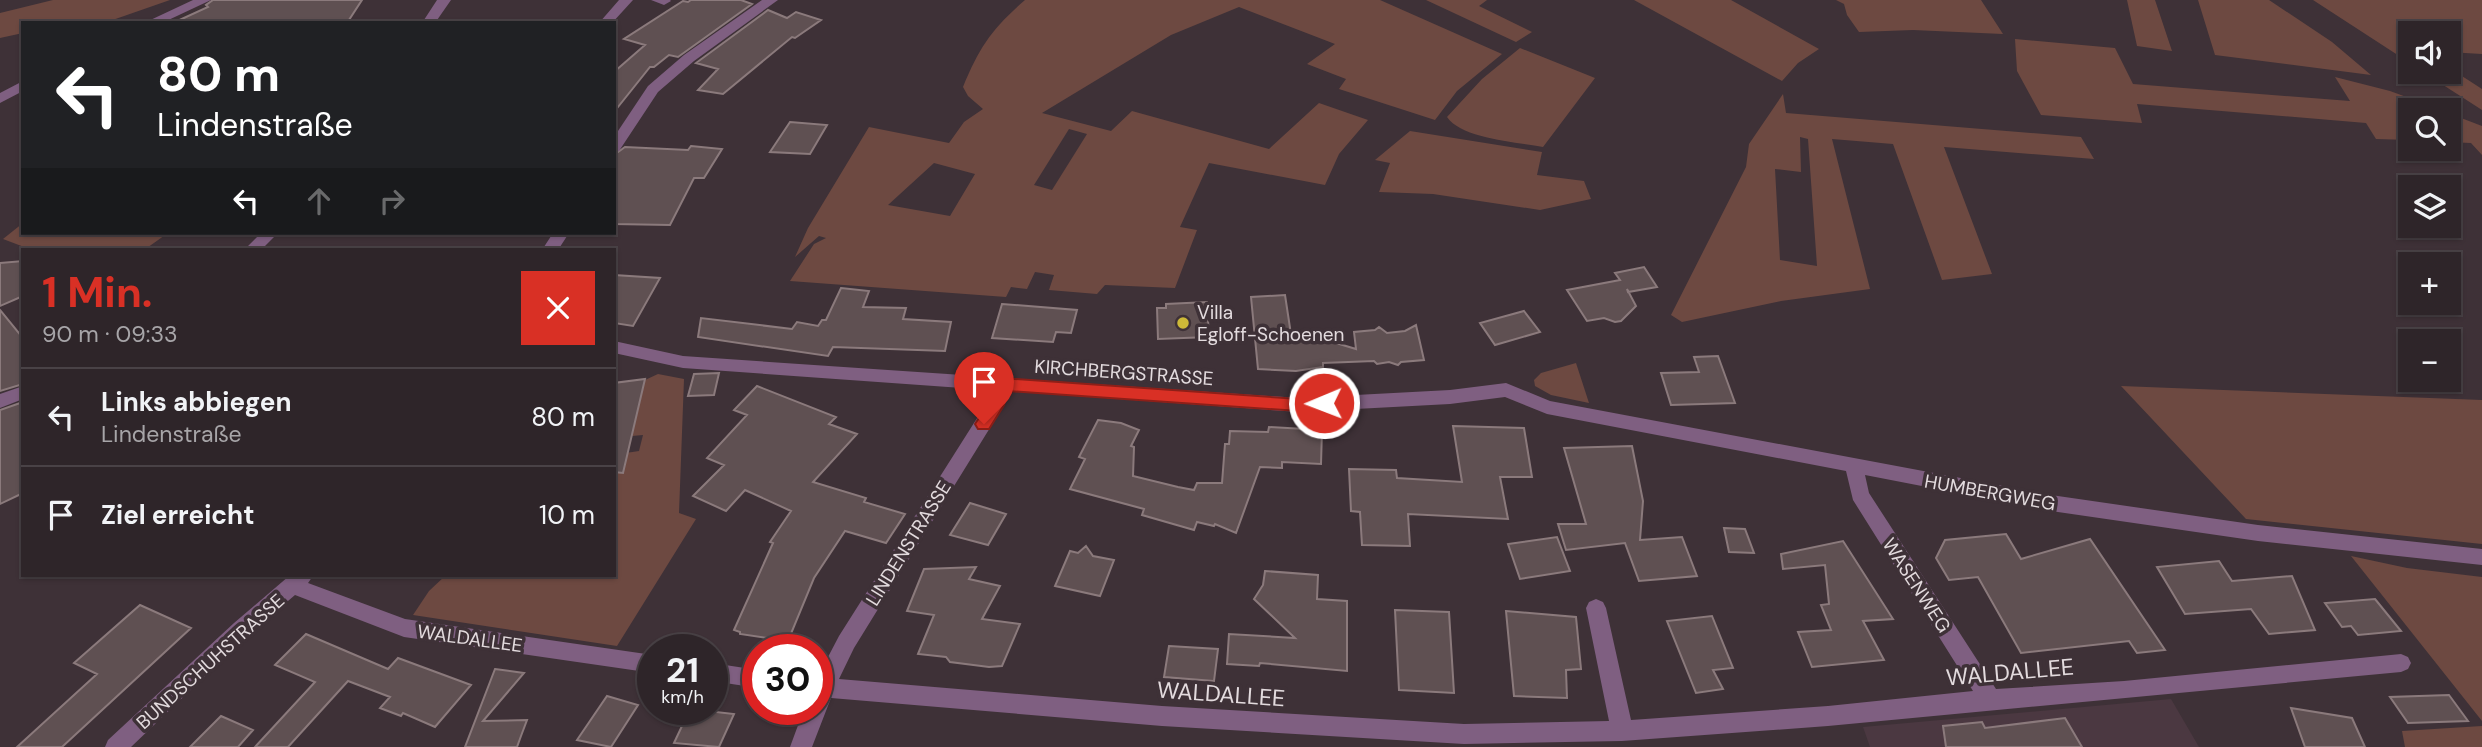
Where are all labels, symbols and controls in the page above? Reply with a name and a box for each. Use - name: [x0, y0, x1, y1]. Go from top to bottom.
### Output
- map controls: [2398, 21, 2461, 392]
- button: sound: [2398, 21, 2461, 84]
- text: 80 m: [157, 42, 280, 106]
- icon: left: [42, 49, 133, 140]
- button: search: [2398, 98, 2461, 161]
- text: Lindenstraße: [157, 104, 353, 146]
- button: layers: [2398, 175, 2461, 238]
- icon: left: [227, 182, 265, 220]
- icon: ahead: [300, 182, 338, 220]
- icon: right: [373, 182, 411, 220]
- button: +: [2398, 252, 2461, 315]
- text: 1 Min.: [42, 265, 152, 320]
- button: close: [521, 271, 595, 345]
- place label: Villa Egloff-Schoenen: [1197, 300, 1345, 347]
- marker: Villa Egloff-Schoenen: [1175, 315, 1191, 331]
- text: 90 m · 09:33: [42, 319, 178, 349]
- button: −: [2398, 329, 2461, 392]
- pin: [954, 352, 1014, 424]
- street label: KIRCHBERGSTRASSE: [1034, 354, 1214, 391]
- icon: arrive: [965, 363, 1003, 401]
- position arrow: [1287, 366, 1361, 440]
- text: Links abbiegen: [101, 385, 291, 419]
- icon: left: [42, 398, 80, 436]
- text: 80 m: [531, 400, 595, 434]
- text: Lindenstraße: [101, 419, 242, 449]
- street label: HUMBERGWEG: [1922, 469, 2057, 516]
- street label: LINDENSTRASSE: [860, 476, 957, 610]
- icon: arrive: [42, 496, 80, 534]
- text: Ziel erreicht: [101, 498, 254, 532]
- text: 10 m: [539, 498, 595, 532]
- street label: WASENWEG: [1877, 533, 1957, 637]
- street label: BUNDSCHUHSTRASSE: [131, 588, 290, 735]
- street label: WALDALLEE: [416, 619, 524, 658]
- speed limit sign: 30: [742, 634, 833, 725]
- text: 21: [666, 647, 699, 693]
- street label: WALDALLEE: [1945, 651, 2075, 693]
- street label: WALDALLEE: [1156, 675, 1286, 713]
- text: km/h: [661, 685, 704, 709]

